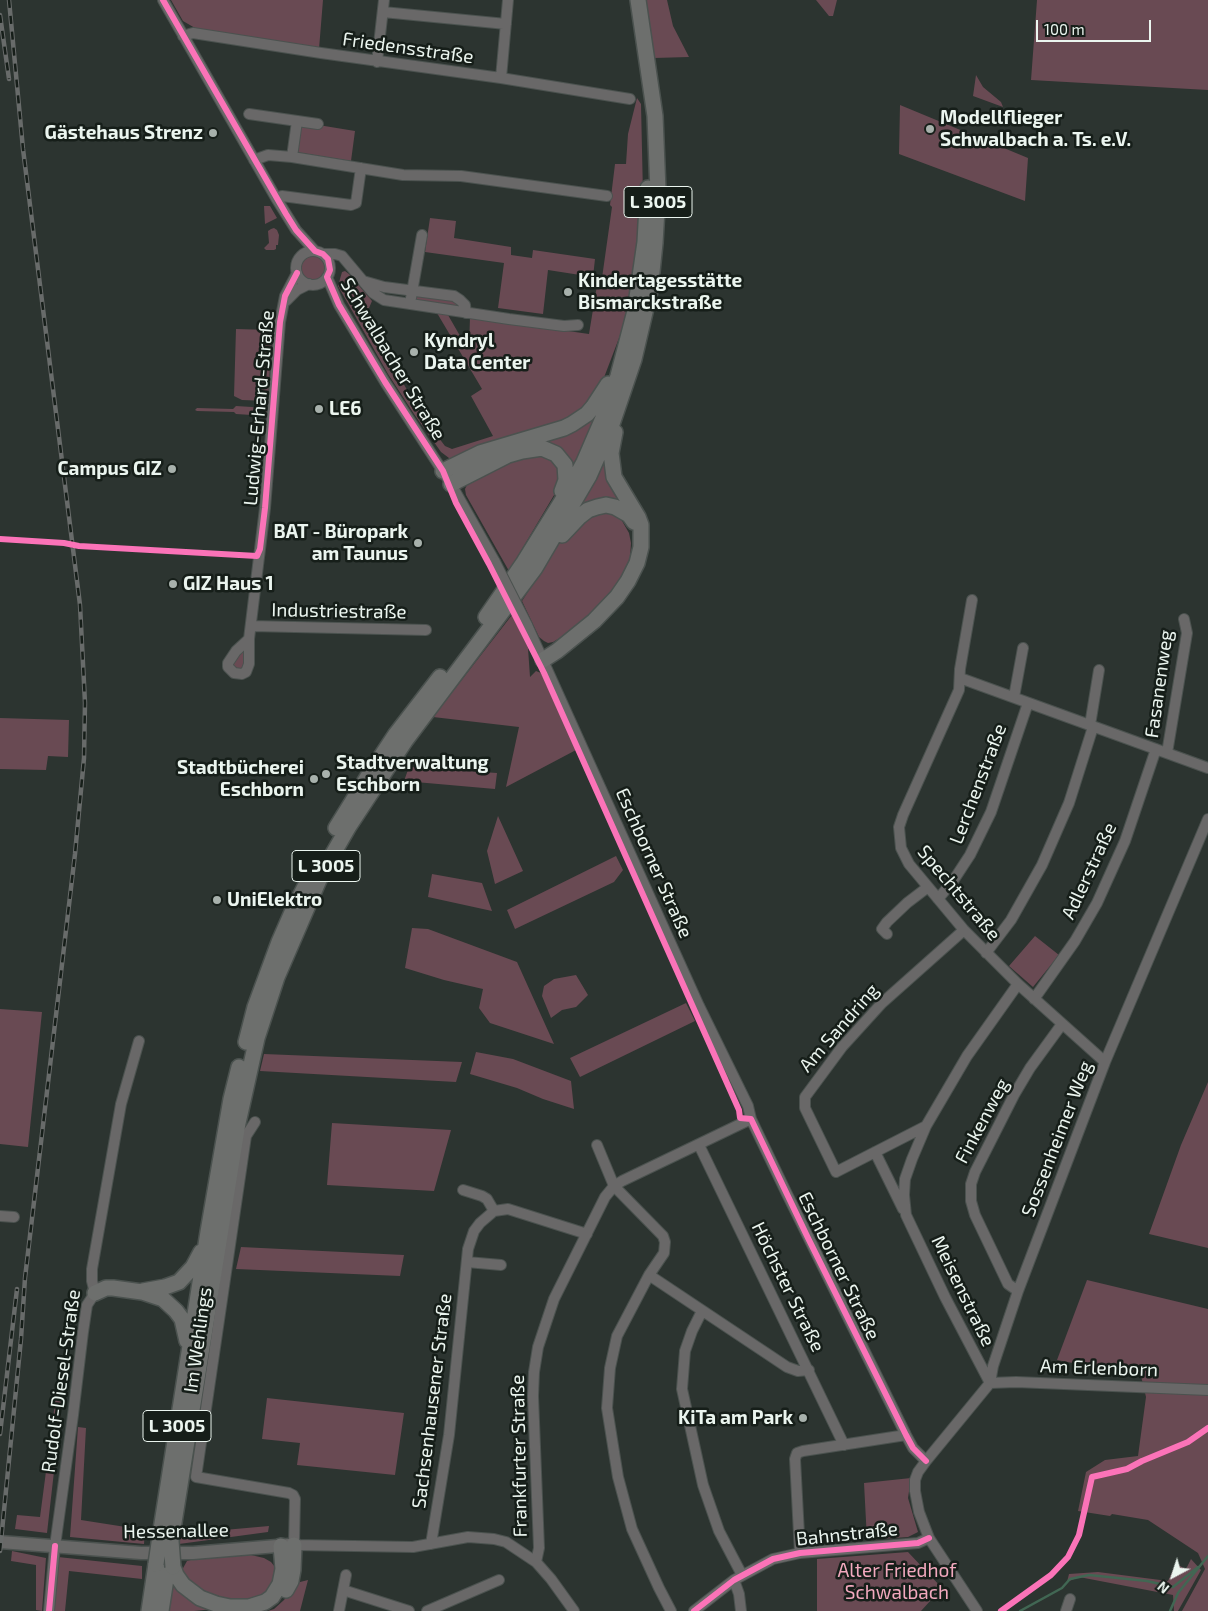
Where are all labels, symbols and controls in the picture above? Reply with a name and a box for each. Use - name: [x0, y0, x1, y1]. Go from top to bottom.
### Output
- scale bar: [1038, 10, 1153, 42]
- text: 100 m: [1044, 20, 1085, 38]
- street label: Friedensstraße: [341, 28, 475, 68]
- place label: Modellflieger Schwalbach a. Ts. e.V.: [940, 107, 1131, 151]
- place label: Gästehaus Strenz: [45, 122, 203, 144]
- marker: Modellflieger Schwalbach a. Ts. e.V.: [924, 123, 936, 135]
- marker: Gästehaus Strenz: [207, 127, 219, 139]
- road number: L 3005: [624, 186, 692, 218]
- place label: Kindertagesstätte Bismarckstraße: [578, 270, 742, 314]
- street label: Schwalbacher Straße: [336, 274, 450, 444]
- marker: Kindertagesstätte Bismarckstraße: [562, 286, 574, 298]
- street label: Ludwig-Erhard-Straße: [239, 309, 279, 507]
- place label: Kyndryl Data Center: [424, 330, 530, 374]
- marker: Kyndryl Data Center: [408, 346, 420, 358]
- place label: LE6: [329, 398, 361, 420]
- marker: LE6: [313, 403, 325, 415]
- place label: Campus GIZ: [57, 458, 162, 480]
- marker: Campus GIZ: [166, 463, 178, 475]
- place label: BAT - Büropark am Taunus: [273, 521, 408, 565]
- marker: BAT - Büropark am Taunus: [412, 537, 424, 549]
- place label: GIZ Haus 1: [183, 573, 274, 595]
- marker: GIZ Haus 1: [167, 578, 179, 590]
- street label: Industriestraße: [271, 598, 407, 624]
- street label: Fasanenweg: [1140, 628, 1178, 740]
- street label: Lerchenstraße: [945, 721, 1011, 847]
- place label: Stadtverwaltung Eschborn: [336, 752, 489, 796]
- place label: Stadtbücherei Eschborn: [177, 757, 304, 801]
- marker: Stadtverwaltung Eschborn: [320, 768, 332, 780]
- marker: Stadtbücherei Eschborn: [308, 773, 320, 785]
- street label: Eschborner Straße: [611, 784, 697, 942]
- street label: Adlerstraße: [1057, 819, 1121, 923]
- street label: Spechtstraße: [913, 841, 1005, 945]
- road number: L 3005: [292, 850, 360, 881]
- place label: UniElektro: [227, 889, 322, 911]
- marker: UniElektro: [211, 894, 223, 906]
- street label: Am Sandring: [794, 979, 884, 1077]
- street label: Sossenheimer Weg: [1017, 1058, 1097, 1220]
- street label: Finkenweg: [950, 1075, 1014, 1167]
- street label: Eschborner Straße: [793, 1188, 885, 1344]
- street label: Höchster Straße: [747, 1218, 829, 1356]
- street label: Meisenstraße: [926, 1232, 1000, 1350]
- street label: Im Wehlings: [179, 1286, 217, 1394]
- street label: Rudolf-Diesel-Straße: [37, 1288, 85, 1474]
- street label: Sachsenhausener Straße: [407, 1292, 457, 1510]
- street label: Am Erlenborn: [1040, 1355, 1158, 1381]
- street label: Frankfurter Straße: [506, 1375, 532, 1537]
- place label: KiTa am Park: [678, 1407, 793, 1429]
- road number: L 3005: [143, 1410, 211, 1442]
- marker: KiTa am Park: [797, 1412, 809, 1424]
- street label: Bahnstraße: [795, 1517, 899, 1551]
- street label: Hessenallee: [123, 1519, 229, 1543]
- north arrow: [1148, 1551, 1198, 1601]
- park label: Alter Friedhof Schwalbach: [838, 1560, 956, 1604]
- text: N: [1154, 1578, 1172, 1598]

